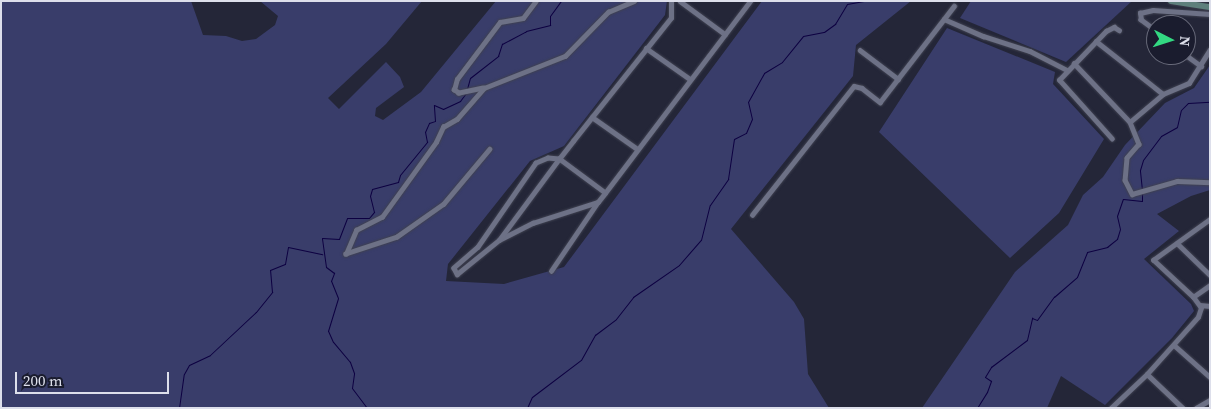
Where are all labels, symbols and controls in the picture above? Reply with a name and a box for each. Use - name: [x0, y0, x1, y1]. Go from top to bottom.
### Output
- north arrow: [1146, 15, 1196, 65]
- text: N: [1175, 35, 1195, 47]
- scale bar: [18, 362, 171, 394]
- text: 200 m: [23, 370, 63, 391]

